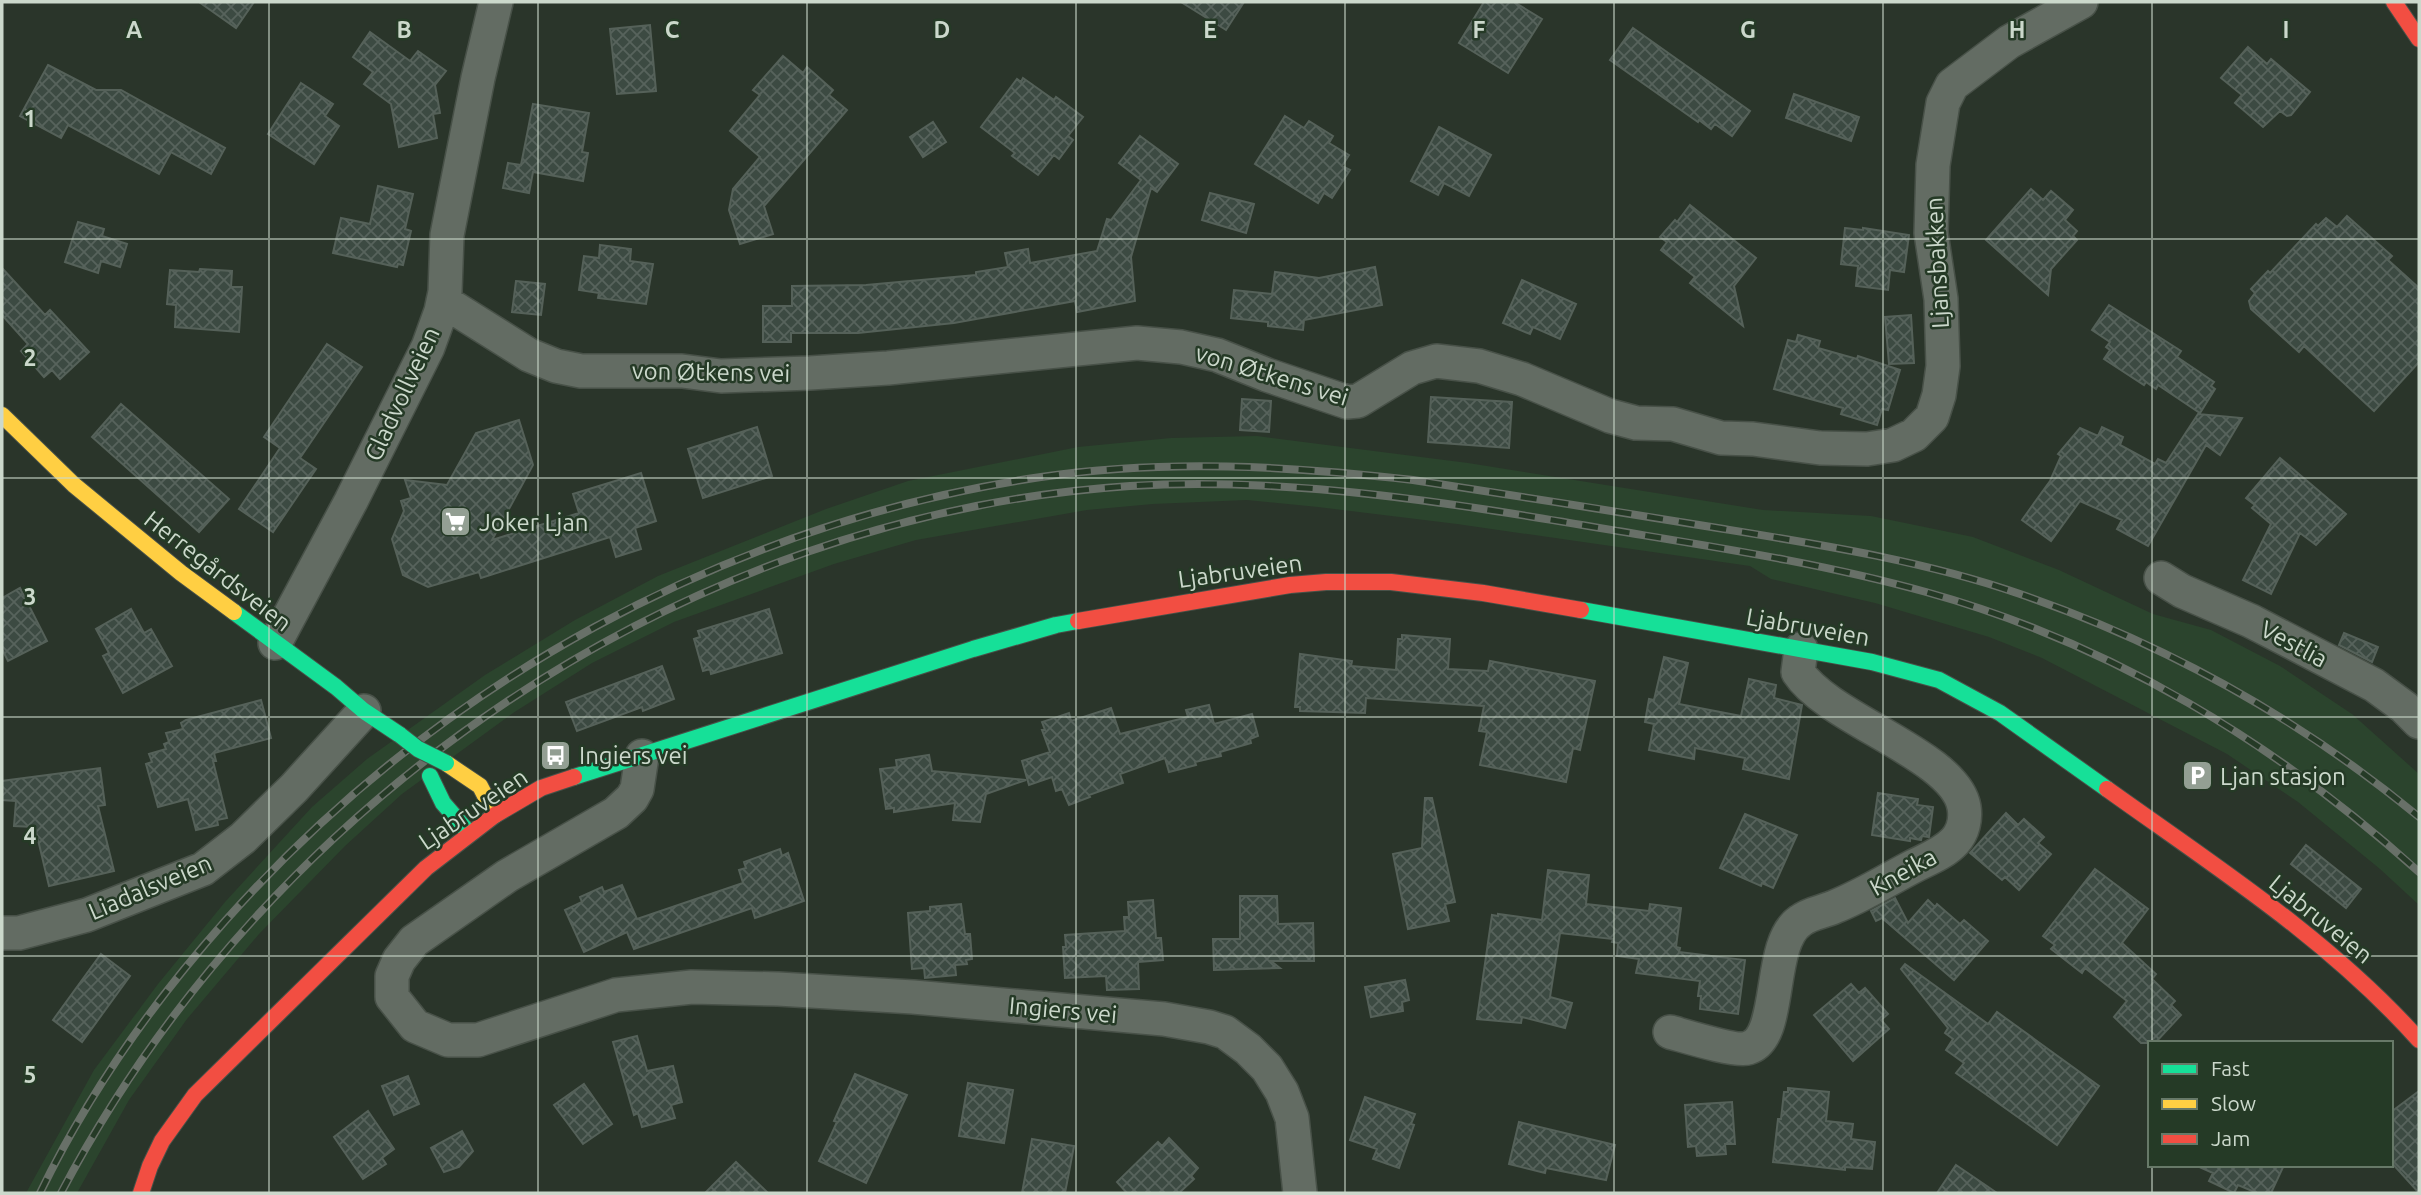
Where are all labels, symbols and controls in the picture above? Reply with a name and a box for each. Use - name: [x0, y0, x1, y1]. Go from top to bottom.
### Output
- text: A: [126, 17, 142, 42]
- text: B: [396, 17, 412, 42]
- text: C: [665, 17, 680, 42]
- text: D: [934, 17, 950, 42]
- text: E: [1203, 17, 1217, 42]
- text: F: [1473, 17, 1486, 42]
- text: G: [1740, 17, 1756, 42]
- text: H: [2009, 17, 2025, 42]
- text: I: [2283, 17, 2289, 42]
- text: 1: [24, 106, 36, 131]
- street label: Ljansbakken: [1920, 197, 1954, 329]
- street label: Gladvollveien: [359, 323, 445, 465]
- street label: von Øtkens vei: [1192, 339, 1352, 411]
- text: 2: [24, 345, 36, 370]
- street label: von Øtkens vei: [632, 357, 790, 387]
- street label: Herregårdsveien: [139, 505, 297, 637]
- supermarket icon: Joker Ljan: [439, 505, 473, 539]
- place label: Joker Ljan: [479, 509, 589, 536]
- street label: Ljabruveien: [1176, 549, 1304, 593]
- text: 3: [24, 584, 36, 609]
- street label: Ljabruveien: [1744, 603, 1872, 651]
- street label: Vestlia: [2256, 615, 2332, 673]
- bus stop icon: Ingiers vei: [539, 738, 573, 772]
- place label: Ingiers vei: [579, 742, 687, 769]
- parking icon: Ljan stasjon: [2180, 759, 2214, 793]
- street label: Ljabruveien: [414, 763, 532, 855]
- place label: Ljan stasjon: [2220, 763, 2346, 790]
- text: 4: [24, 823, 37, 848]
- street label: Kneika: [1865, 843, 1941, 901]
- street label: Liadalsveien: [84, 849, 216, 925]
- street label: Ljabruveien: [2264, 869, 2378, 969]
- street label: Ingiers vei: [1008, 992, 1118, 1028]
- legend: [2148, 1041, 2393, 1167]
- text: Fast: [2211, 1056, 2249, 1080]
- text: 5: [24, 1062, 36, 1087]
- text: Slow: [2211, 1091, 2256, 1115]
- text: Jam: [2211, 1126, 2250, 1150]

